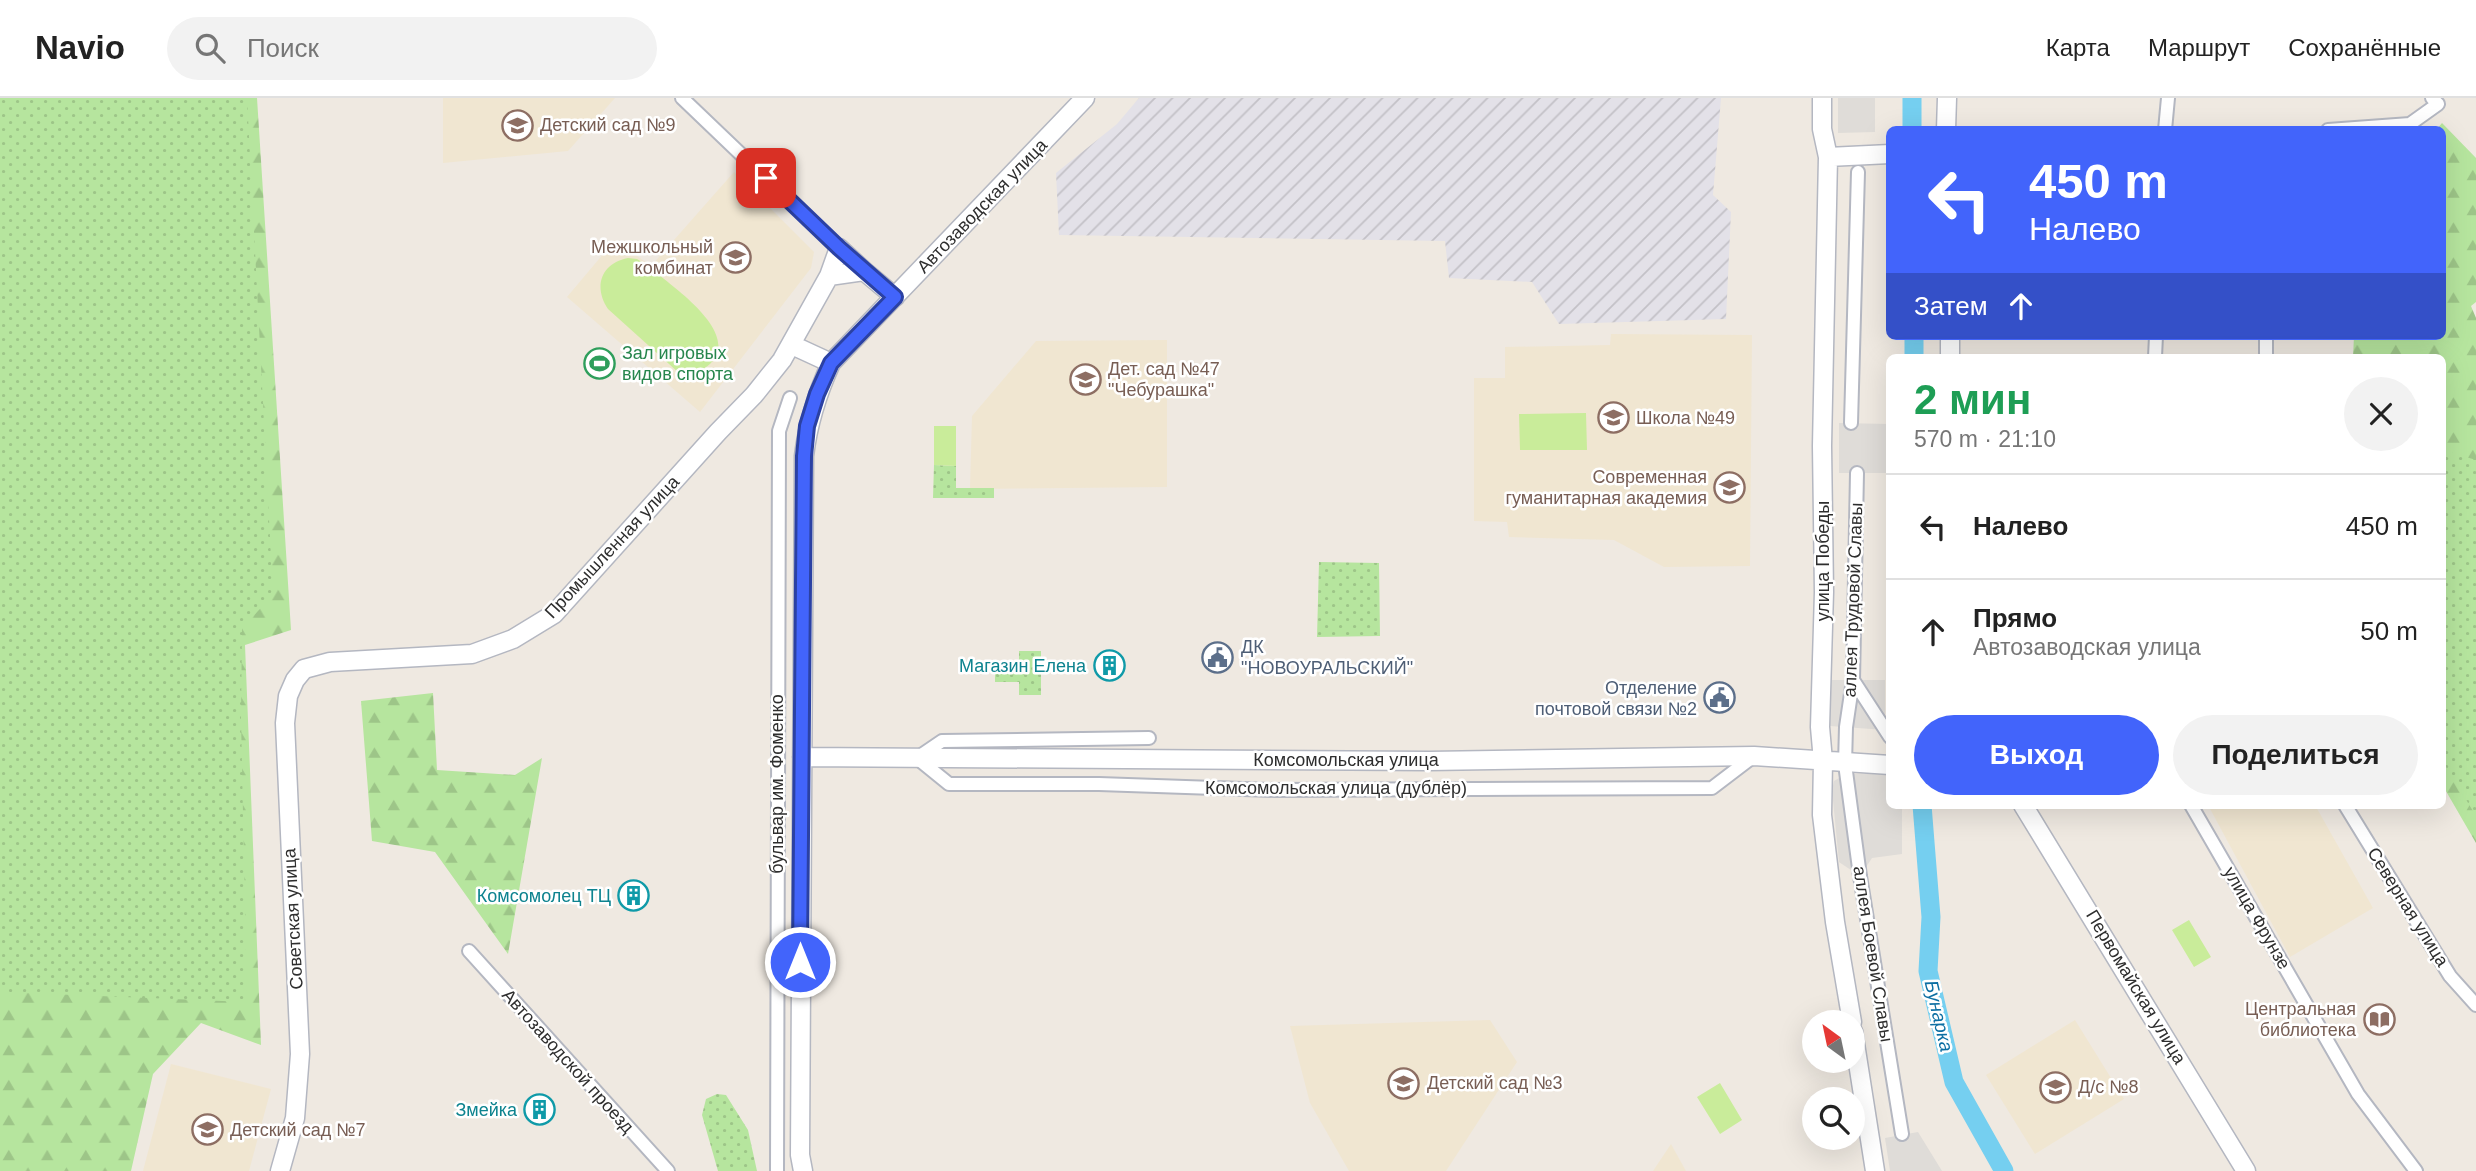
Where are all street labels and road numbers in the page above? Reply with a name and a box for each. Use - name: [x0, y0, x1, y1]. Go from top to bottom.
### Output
- street label: Автозаводская улица: [913, 134, 1052, 277]
- street label: Промышленная улица: [541, 471, 684, 622]
- street label: улица Победы: [1813, 501, 1833, 621]
- street label: аллея Трудовой Славы: [1840, 502, 1866, 698]
- street label: бульвар им. Фоменко: [767, 694, 787, 874]
- street label: Комсомольская улица: [1253, 750, 1440, 770]
- street label: Комсомольская улица (дублёр): [1205, 778, 1467, 798]
- street label: Северная улица: [2363, 844, 2453, 971]
- street label: Советская улица: [279, 847, 307, 990]
- street label: улица Фрунзе: [2220, 863, 2294, 973]
- street label: аллея Боевой Славы: [1849, 865, 1897, 1043]
- street label: Первомайская улица: [2082, 906, 2190, 1069]
- street label: Автозаводской проезд: [498, 985, 638, 1137]

